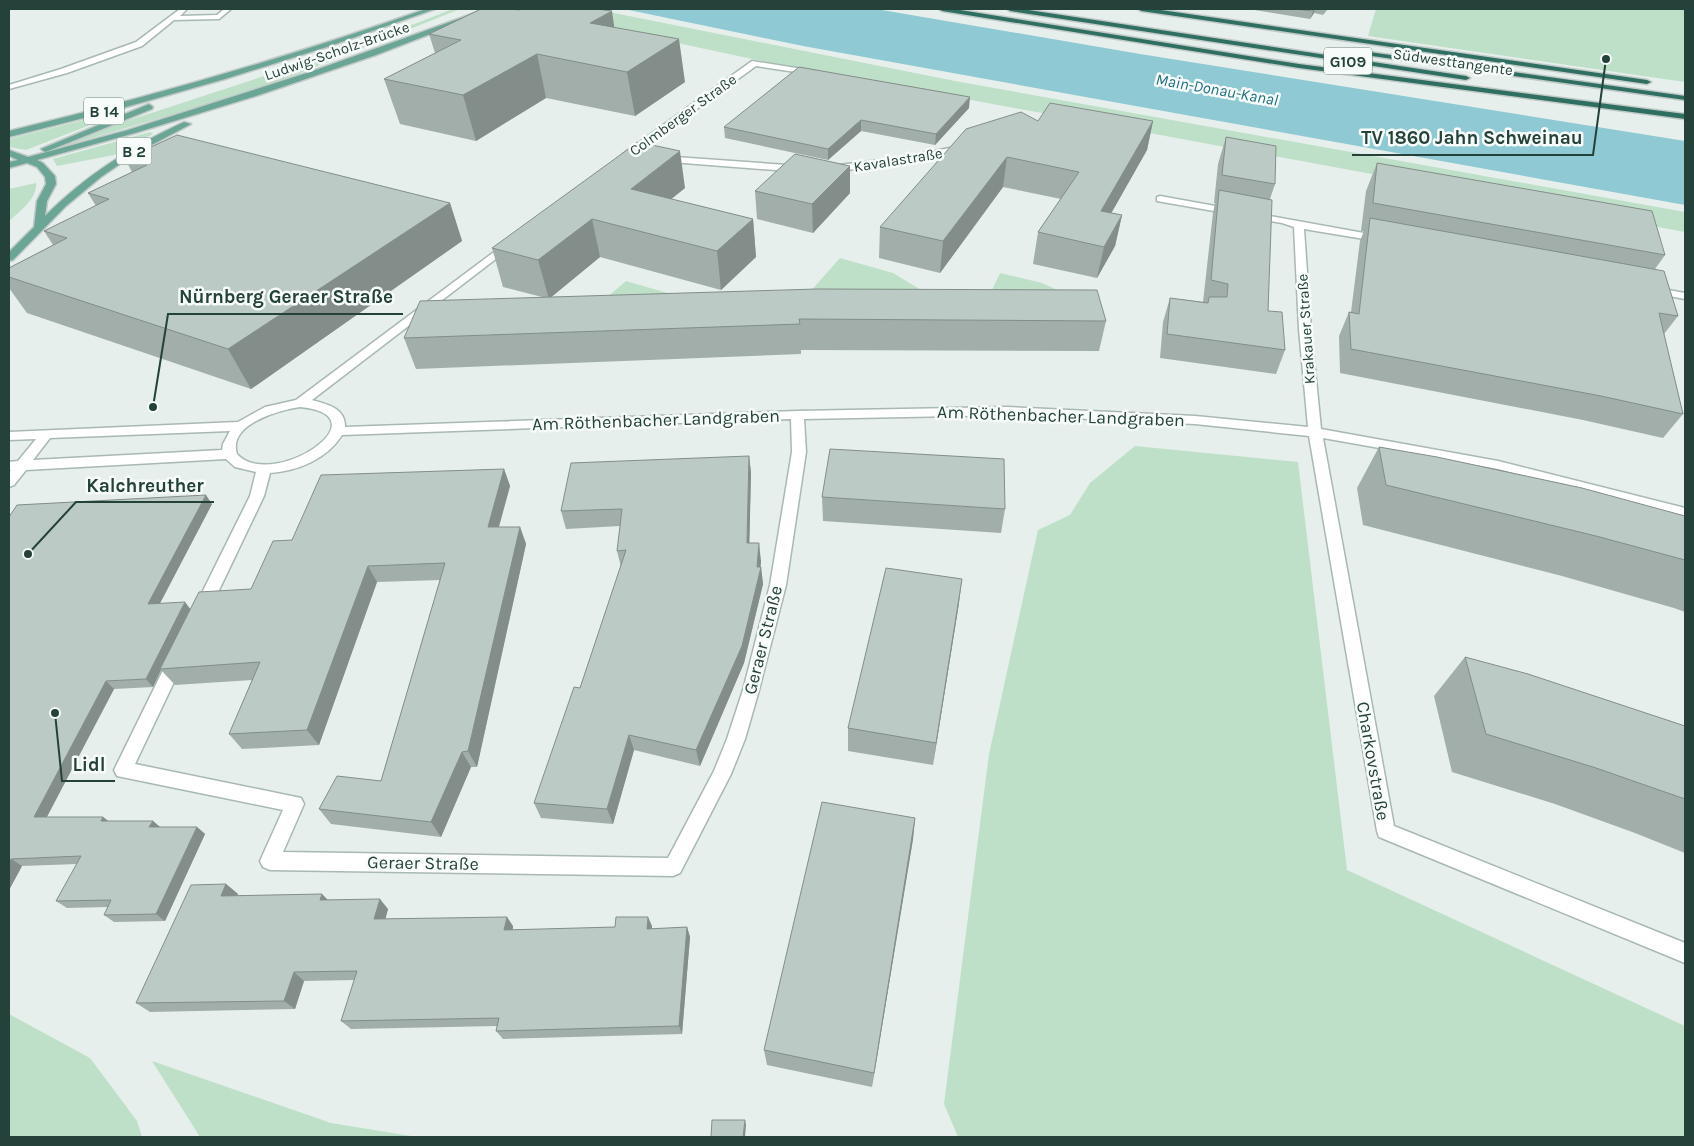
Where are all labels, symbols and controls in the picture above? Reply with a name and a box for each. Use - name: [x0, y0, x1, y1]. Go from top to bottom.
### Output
- street label: Ludwig-Scholz-Brücke: [262, 18, 412, 84]
- street label: Südwesttangente: [1392, 45, 1514, 79]
- road number: G109: [1324, 48, 1372, 74]
- water label: Main-Donau-Kanal: [1154, 69, 1280, 110]
- street label: Colmberger Straße: [626, 70, 740, 160]
- road number: B 14: [84, 98, 124, 124]
- callout: TV 1860 Jahn Schweinau: [1352, 121, 1593, 155]
- text: TV 1860 Jahn Schweinau: [1361, 127, 1583, 149]
- road number: B 2: [116, 138, 152, 164]
- street label: Kavalastraße: [852, 144, 944, 176]
- street label: Krakauer Straße: [1293, 273, 1319, 385]
- callout: Nürnberg Geraer Straße: [168, 280, 403, 314]
- text: Nürnberg Geraer Straße: [179, 286, 393, 308]
- street label: Am Röthenbacher Landgraben: [937, 401, 1185, 431]
- street label: Am Röthenbacher Landgraben: [532, 405, 780, 435]
- callout: Kalchreuther: [76, 468, 214, 502]
- text: Kalchreuther: [86, 475, 204, 497]
- street label: Geraer Straße: [739, 583, 787, 697]
- street label: Charkovstraße: [1352, 700, 1394, 822]
- callout: Lidl: [62, 747, 115, 781]
- text: Lidl: [72, 754, 106, 776]
- street label: Geraer Straße: [367, 851, 479, 875]

